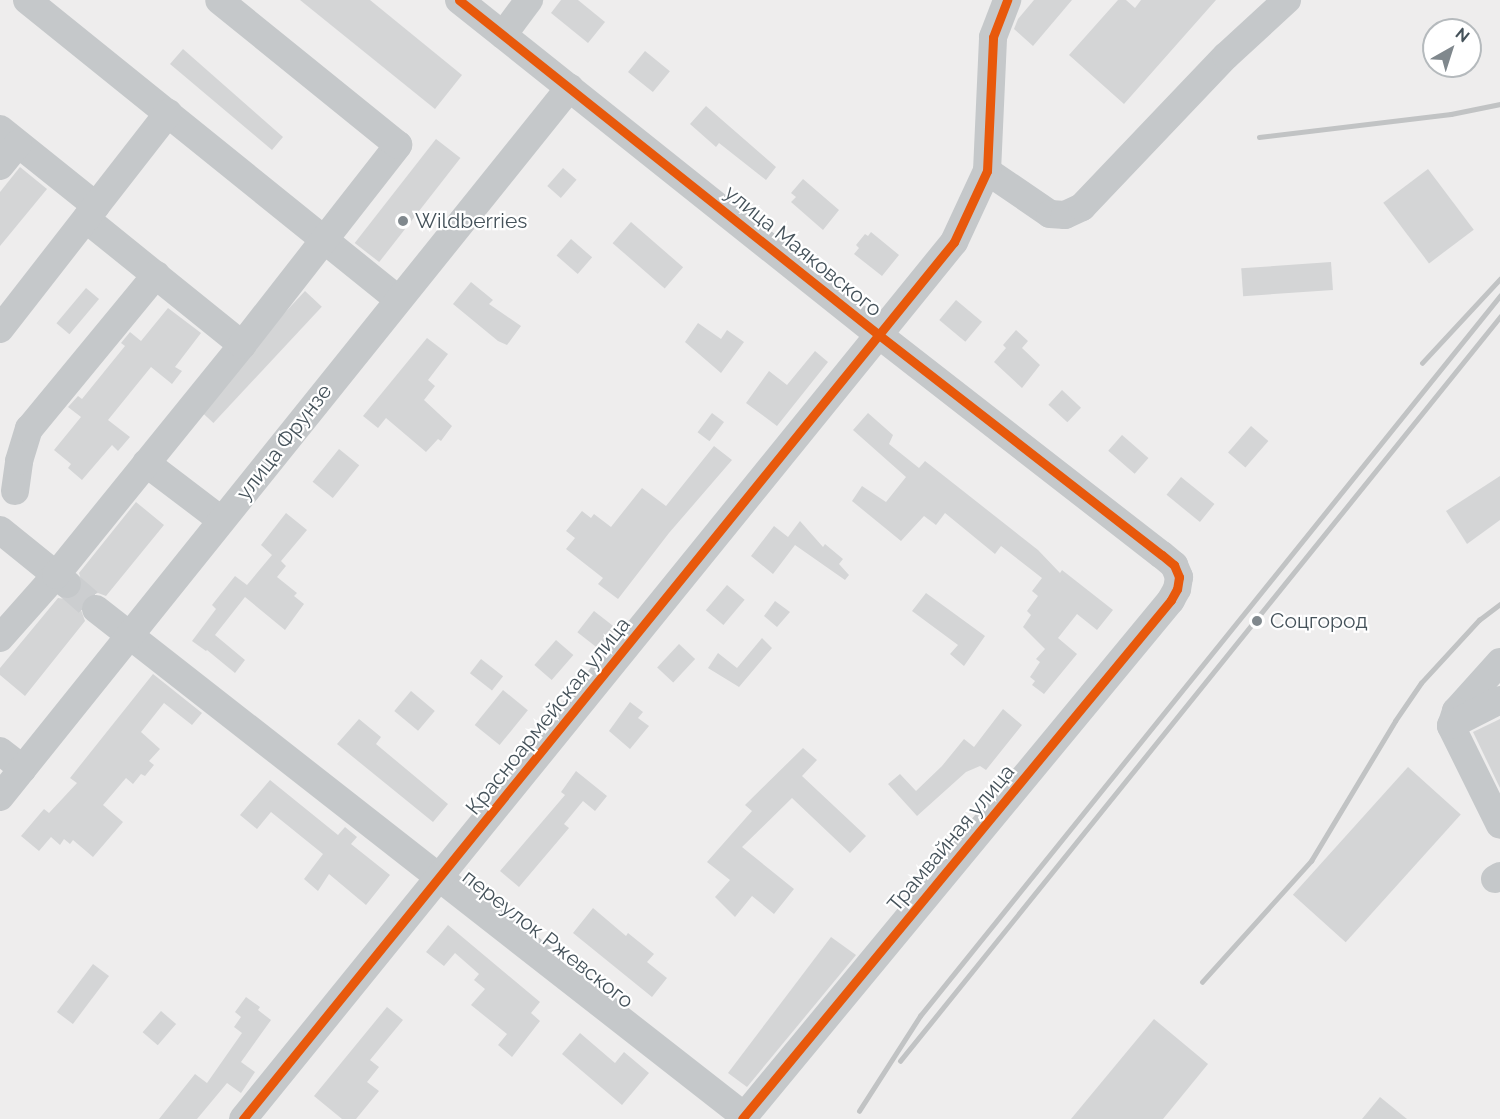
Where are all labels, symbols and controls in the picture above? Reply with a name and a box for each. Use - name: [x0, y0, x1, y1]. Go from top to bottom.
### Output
- north arrow: [1422, 18, 1482, 78]
- text: N: [1452, 24, 1473, 46]
- street label: улица Маяковского: [719, 180, 887, 322]
- place label: Wildberries: [415, 208, 527, 234]
- marker: Wildberries: [396, 214, 410, 228]
- street label: улица Фрунзе: [231, 379, 337, 505]
- place label: Соцгород: [1270, 608, 1368, 634]
- street label: Красноармейская улица: [460, 612, 636, 820]
- marker: Соцгород: [1248, 612, 1266, 630]
- street label: Трамвайная улица: [882, 759, 1020, 917]
- street label: переулок Ржевского: [458, 864, 638, 1014]

